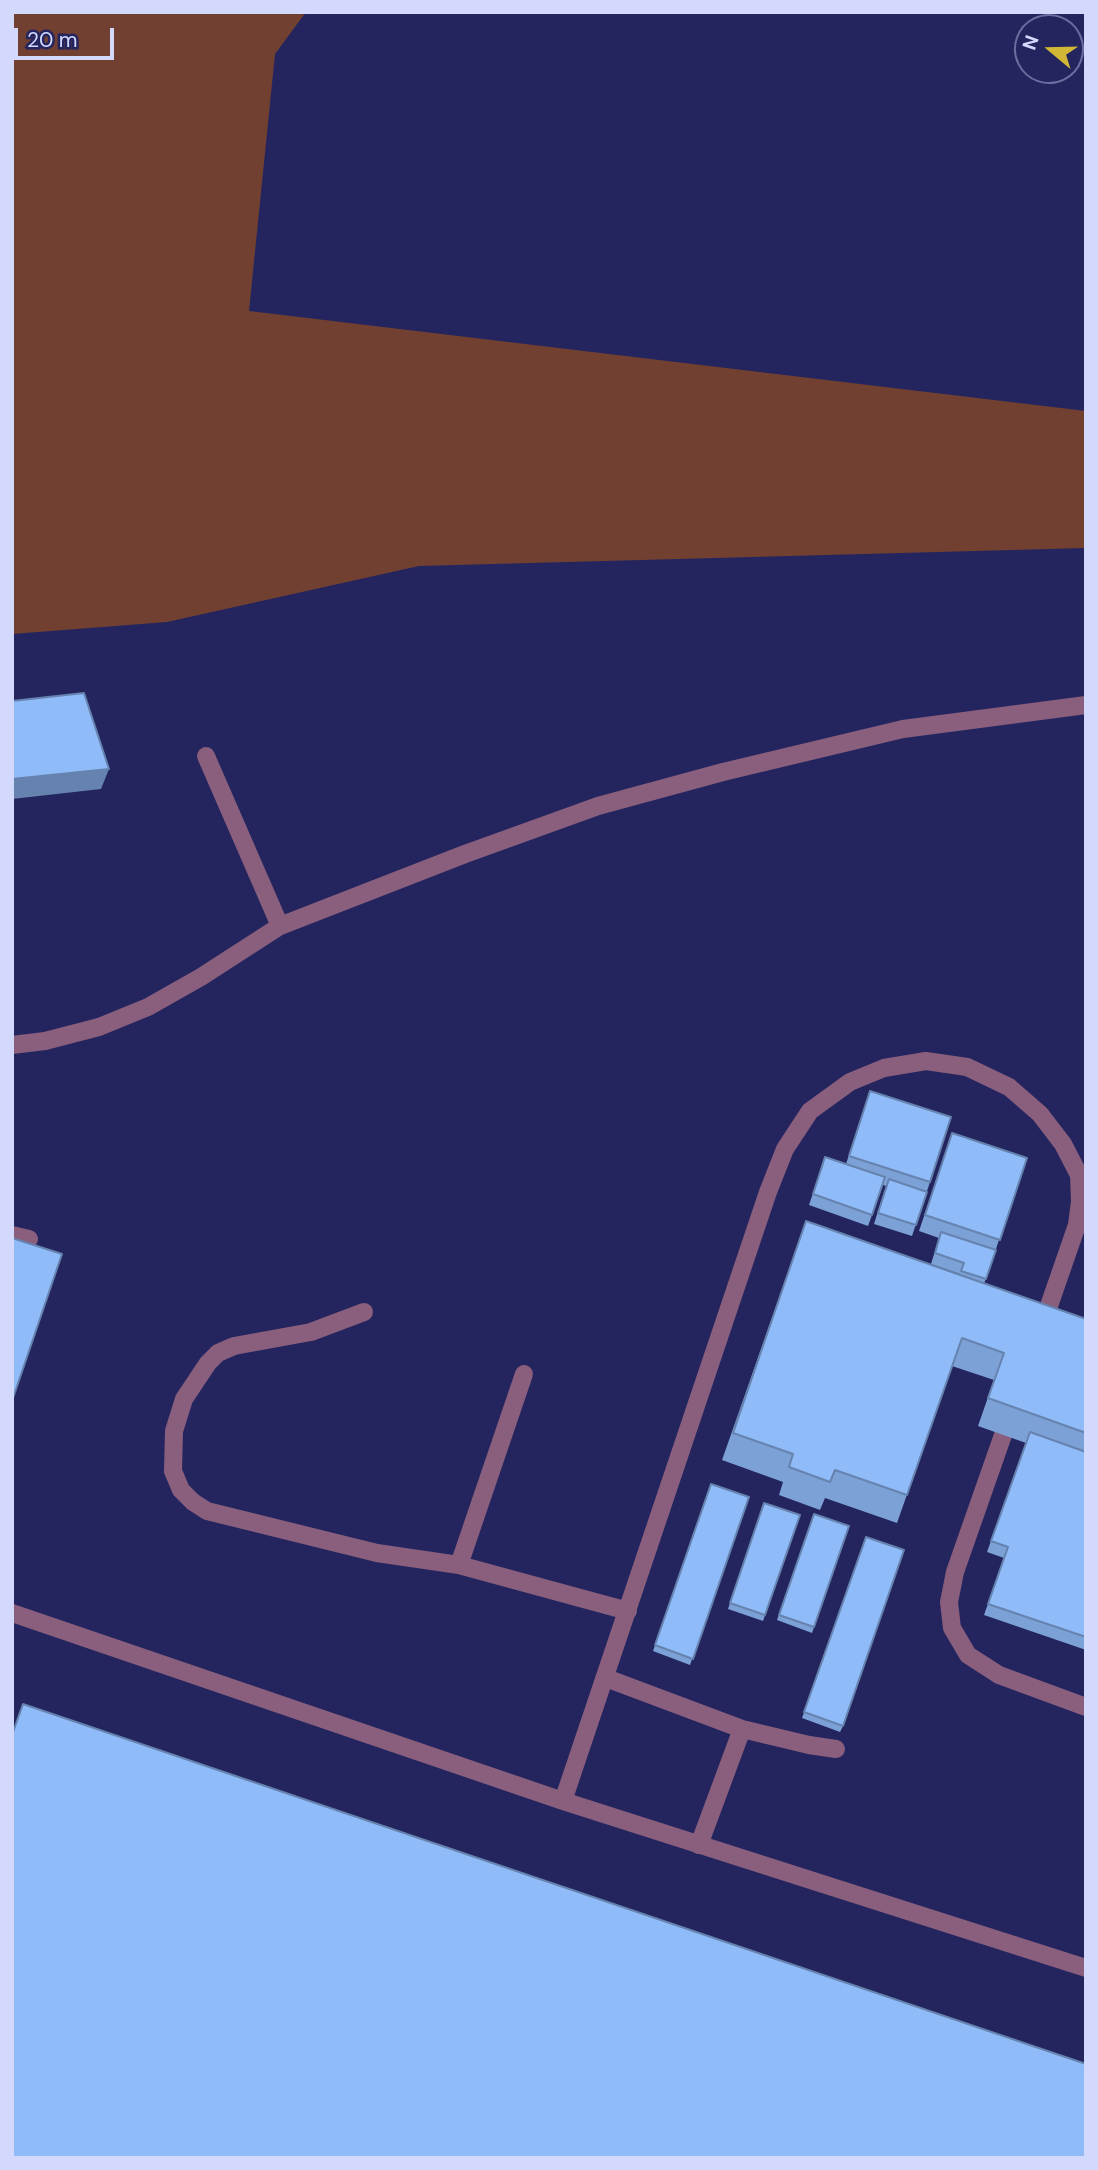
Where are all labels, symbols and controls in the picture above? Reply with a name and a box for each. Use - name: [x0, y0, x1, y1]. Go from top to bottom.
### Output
- scale bar: [18, 14, 117, 58]
- north arrow: [1014, 14, 1084, 84]
- text: 20 m: [27, 26, 78, 54]
- text: N: [1016, 32, 1045, 53]

